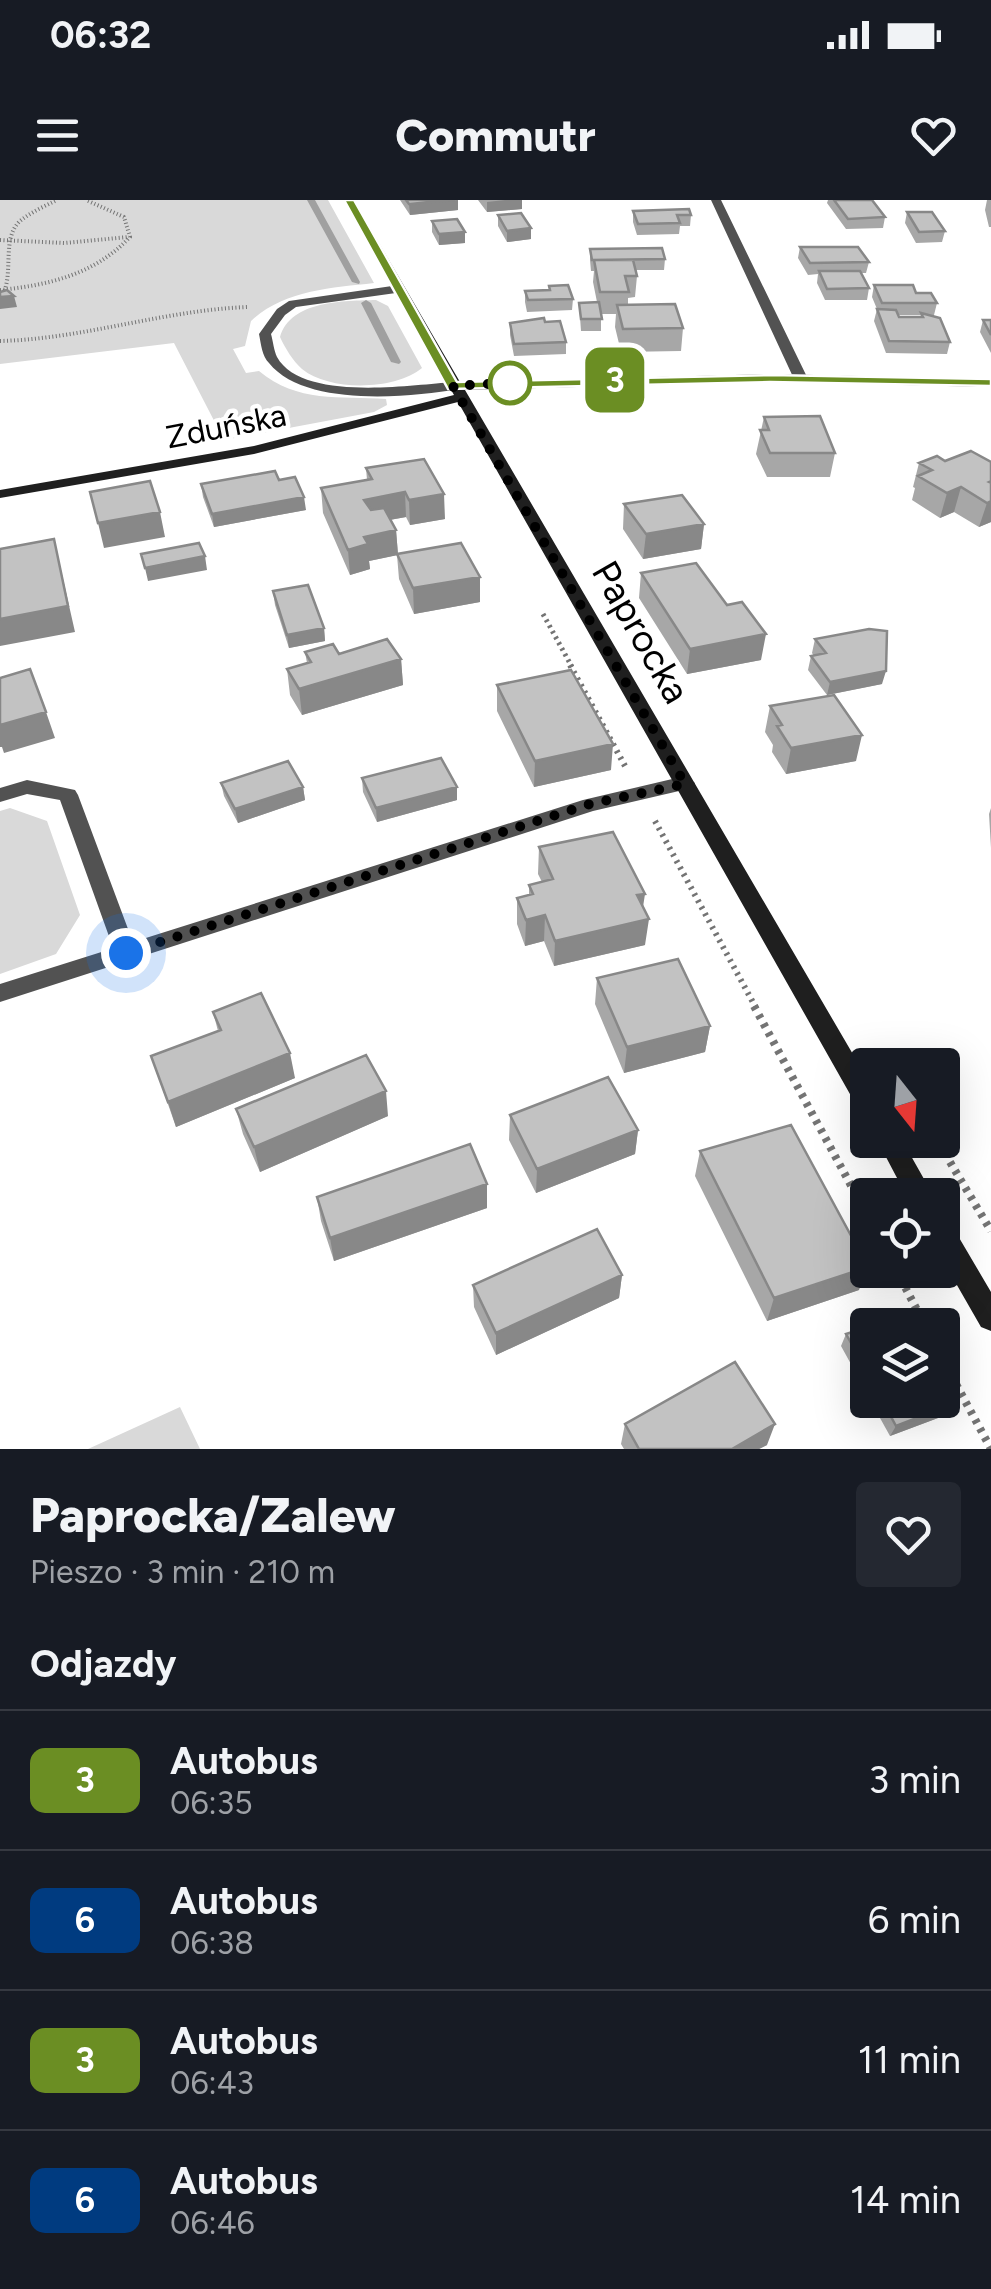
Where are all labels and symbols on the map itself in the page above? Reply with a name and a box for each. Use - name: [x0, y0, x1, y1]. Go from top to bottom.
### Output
- line badge: 3: [582, 348, 648, 412]
- unlabelled marker: [489, 362, 531, 404]
- street label: Zduńska: [163, 396, 289, 456]
- street label: Paprocka: [582, 553, 700, 711]
- your location: [101, 928, 151, 978]
- north arrow: [850, 1048, 960, 1158]

